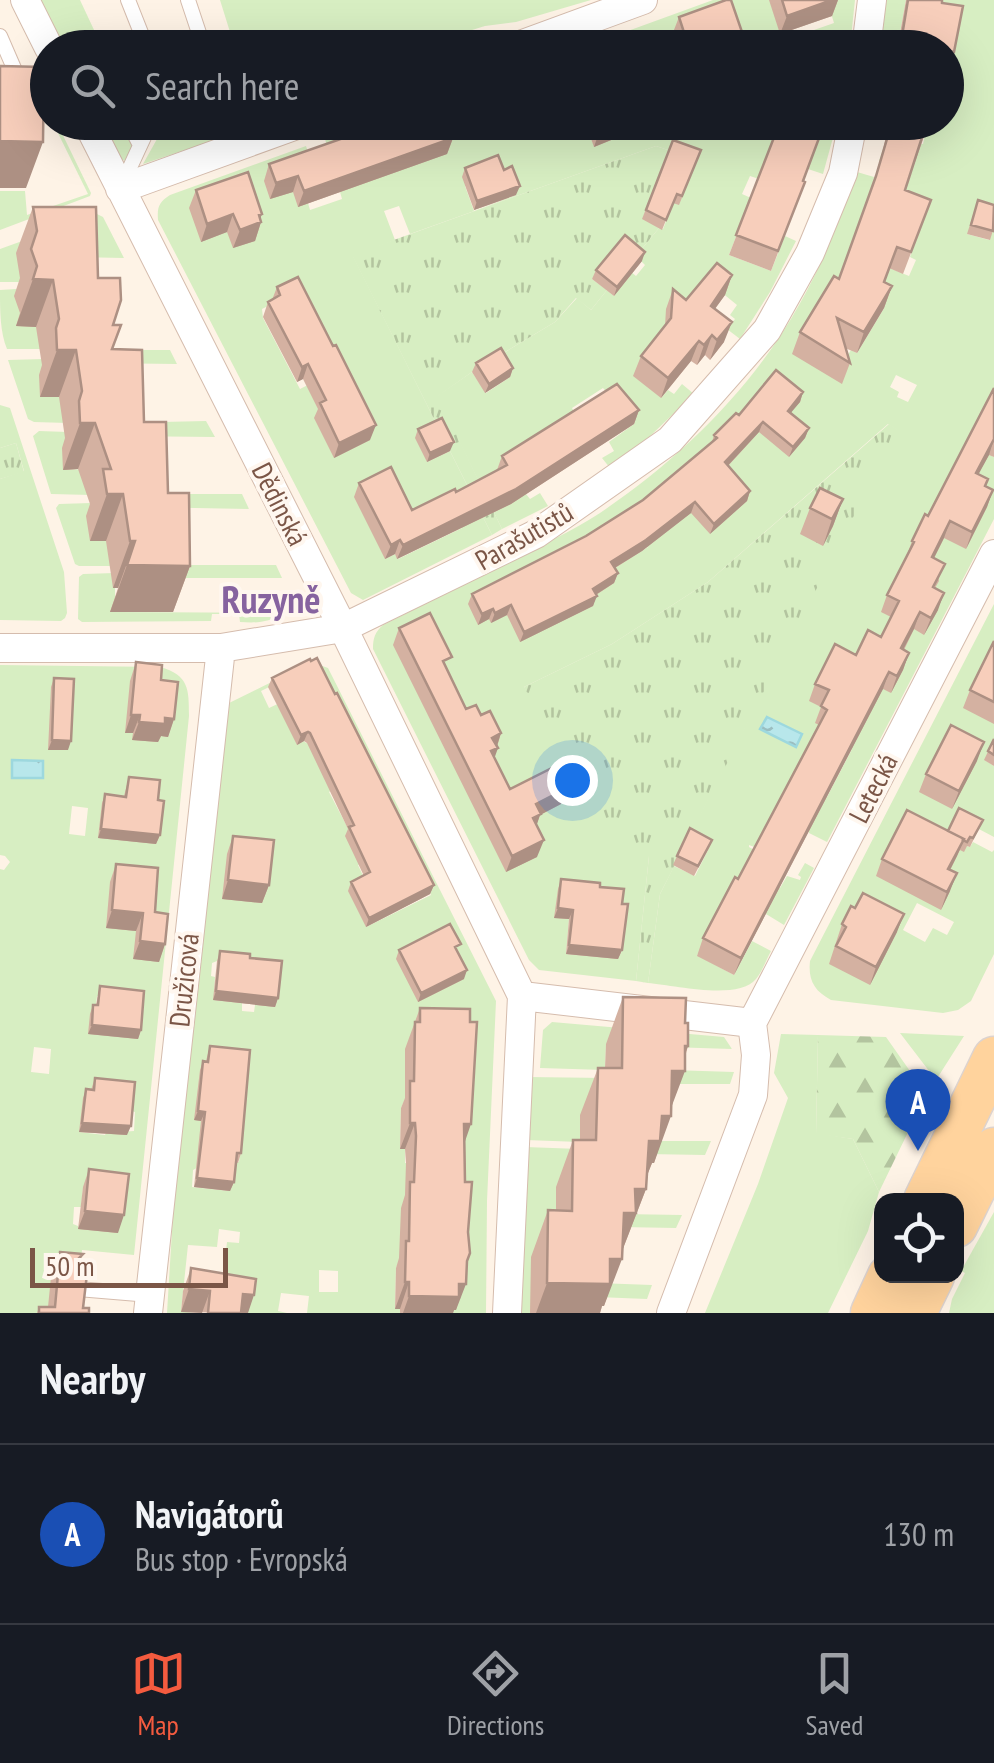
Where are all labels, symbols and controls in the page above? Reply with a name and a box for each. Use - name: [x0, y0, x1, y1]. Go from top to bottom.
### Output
- search box: [30, 30, 964, 140]
- icon: search: [65, 58, 120, 113]
- text: Search here: [145, 61, 299, 110]
- street label: Dědinská: [244, 456, 317, 552]
- street label: Parašutistů: [468, 493, 579, 578]
- district label: Ruzyně: [221, 574, 321, 623]
- street label: Letecká: [840, 747, 906, 829]
- your location: [547, 755, 598, 806]
- street label: Družicová: [160, 931, 207, 1029]
- pin: A: [886, 1068, 950, 1151]
- map controls: [874, 1193, 964, 1283]
- button: locate: [874, 1193, 964, 1283]
- scale bar: [30, 1243, 228, 1288]
- text: 50 m: [45, 1247, 94, 1284]
- text: Nearby: [40, 1351, 145, 1406]
- text: Navigátorů: [135, 1489, 284, 1538]
- text: A: [64, 1513, 81, 1555]
- text: 130 m: [883, 1513, 954, 1555]
- text: Bus stop · Evropská: [135, 1538, 348, 1580]
- tab: Map: [131, 1646, 186, 1743]
- tab: Directions: [447, 1646, 544, 1743]
- tab: Saved: [806, 1646, 863, 1743]

